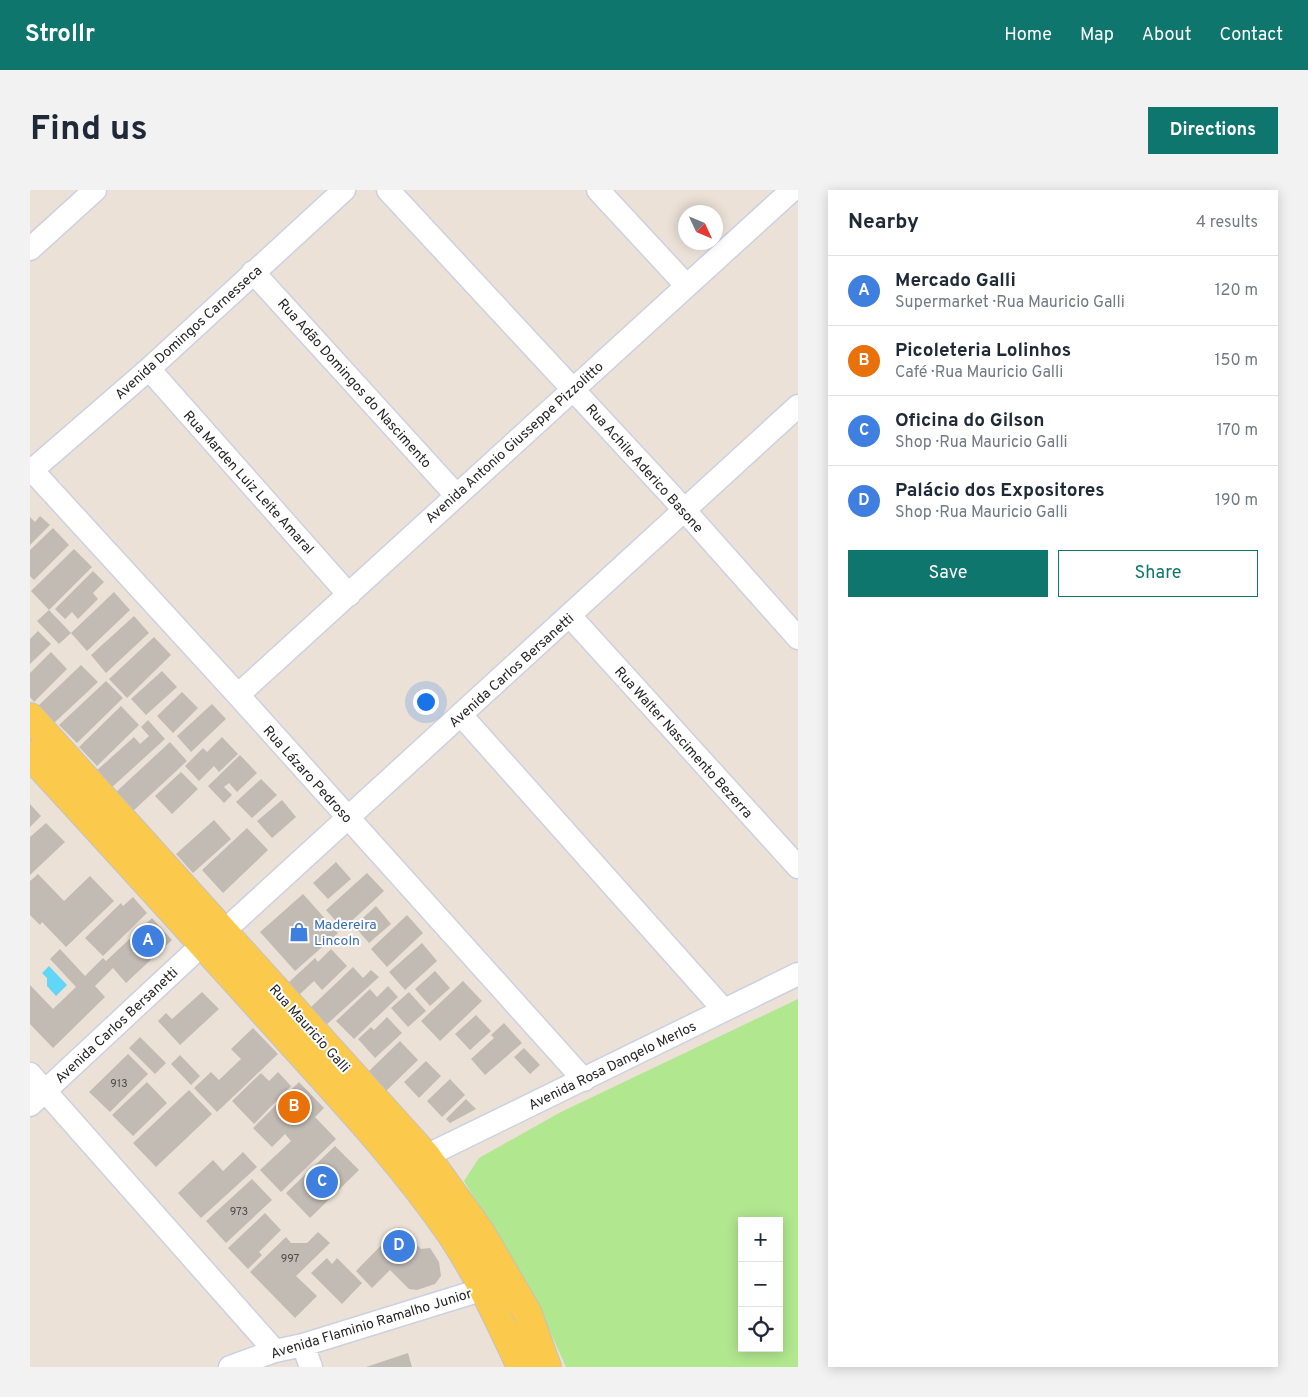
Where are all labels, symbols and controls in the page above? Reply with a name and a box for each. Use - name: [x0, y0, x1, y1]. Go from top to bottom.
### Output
- text: Strollr: [25, 20, 95, 50]
- text: Home: [1004, 24, 1052, 47]
- text: Map: [1080, 24, 1114, 47]
- text: About: [1142, 24, 1191, 47]
- text: Contact: [1219, 24, 1283, 47]
- button: Directions: [1148, 107, 1278, 154]
- text: Find us: [30, 108, 148, 152]
- north arrow: [678, 205, 723, 250]
- text: Nearby: [848, 209, 919, 236]
- text: 4 results: [1196, 213, 1258, 233]
- street label: Avenida Domingos Carnesseca: [112, 263, 266, 404]
- text: Mercado Galli: [895, 269, 1016, 293]
- text: A: [858, 281, 870, 301]
- text: 120 m: [1215, 281, 1258, 301]
- text: Supermarket · Rua Mauricio Galli: [895, 293, 1125, 313]
- street label: Rua Adão Domingos do Nascimento: [273, 296, 435, 472]
- text: Picoleteria Lolinhos: [895, 339, 1071, 363]
- text: B: [858, 351, 870, 371]
- text: 150 m: [1215, 351, 1258, 371]
- street label: Avenida Antonio Giusseppe Pizzolitto: [423, 359, 608, 528]
- text: Café · Rua Mauricio Galli: [895, 363, 1063, 383]
- street label: Rua Achile Aderico Basone: [582, 401, 706, 537]
- street label: Rua Marden Luiz Leite Amaral: [179, 408, 317, 558]
- text: Oficina do Gilson: [895, 409, 1045, 433]
- text: C: [859, 421, 869, 441]
- text: 170 m: [1217, 421, 1258, 441]
- text: Shop · Rua Mauricio Galli: [895, 433, 1068, 453]
- text: Palácio dos Expositores: [895, 479, 1105, 503]
- text: D: [858, 491, 870, 511]
- text: 190 m: [1215, 491, 1258, 511]
- text: Shop · Rua Mauricio Galli: [895, 503, 1068, 523]
- button: Save: [848, 550, 1048, 597]
- button: Share: [1058, 550, 1258, 597]
- street label: Avenida Carlos Bersanetti: [446, 611, 578, 732]
- street label: Rua Walter Nascimento Bezerra: [610, 664, 756, 822]
- your location: [413, 689, 439, 715]
- street label: Rua Lázaro Pedroso: [259, 723, 355, 827]
- place label: Madereira Lincoln: [314, 917, 377, 950]
- shop icon: Madereira Lincoln: [288, 921, 310, 943]
- pin: A: [132, 922, 164, 960]
- street label: Avenida Carlos Bersanetti: [52, 965, 182, 1088]
- street label: Rua Mauricio Galli: [265, 982, 353, 1076]
- street label: Avenida Rosa Dangelo Merlos: [526, 1018, 699, 1114]
- house number: 913: [110, 1077, 128, 1091]
- pin: B: [278, 1088, 310, 1126]
- pin: C: [306, 1163, 338, 1201]
- house number: 973: [230, 1205, 248, 1219]
- map controls: [738, 1217, 783, 1352]
- button: +: [738, 1217, 783, 1262]
- pin: D: [383, 1227, 415, 1265]
- house number: 997: [281, 1252, 300, 1266]
- button: −: [738, 1262, 783, 1307]
- street label: Avenida Flaminio Ramalho Junior: [269, 1285, 475, 1363]
- button: locate: [738, 1307, 783, 1352]

